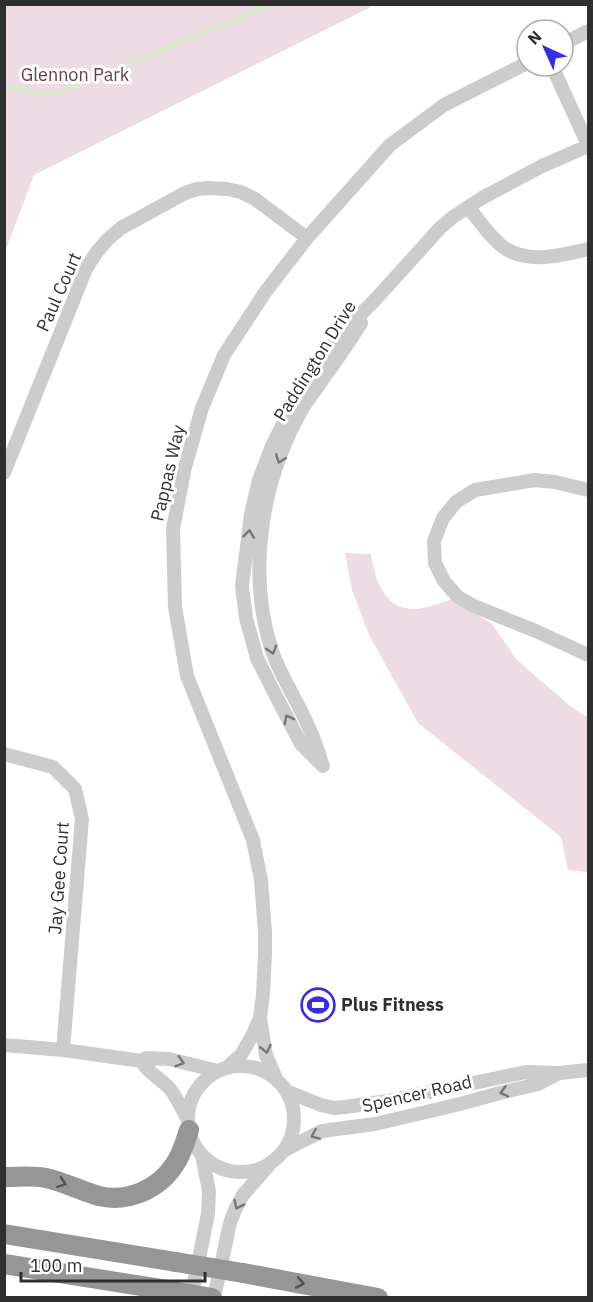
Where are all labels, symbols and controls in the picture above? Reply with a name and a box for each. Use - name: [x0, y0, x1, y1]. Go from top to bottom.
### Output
- north arrow: [515, 18, 575, 78]
- text: N: [523, 26, 546, 49]
- park label: Glennon Park: [21, 63, 130, 86]
- street label: Paul Court: [31, 249, 86, 335]
- street label: Paddington Drive: [268, 296, 361, 425]
- street label: Pappas Way: [145, 422, 190, 523]
- one-way arrow: [275, 452, 287, 463]
- one-way arrow: [242, 529, 254, 538]
- one-way arrow: [265, 644, 277, 654]
- one-way arrow: [284, 715, 295, 726]
- street label: Jay Gee Court: [43, 821, 74, 935]
- sports icon: Plus Fitness: [300, 987, 336, 1023]
- place label: Plus Fitness: [341, 993, 444, 1016]
- one-way arrow: [258, 1044, 271, 1054]
- one-way arrow: [174, 1055, 184, 1067]
- street label: Spencer Road: [360, 1070, 474, 1117]
- one-way arrow: [499, 1084, 509, 1097]
- one-way arrow: [310, 1128, 321, 1140]
- one-way arrow: [56, 1176, 67, 1189]
- one-way arrow: [234, 1198, 245, 1209]
- scale bar: [21, 1245, 206, 1283]
- text: 100 m: [30, 1254, 82, 1277]
- one-way arrow: [295, 1276, 305, 1289]

